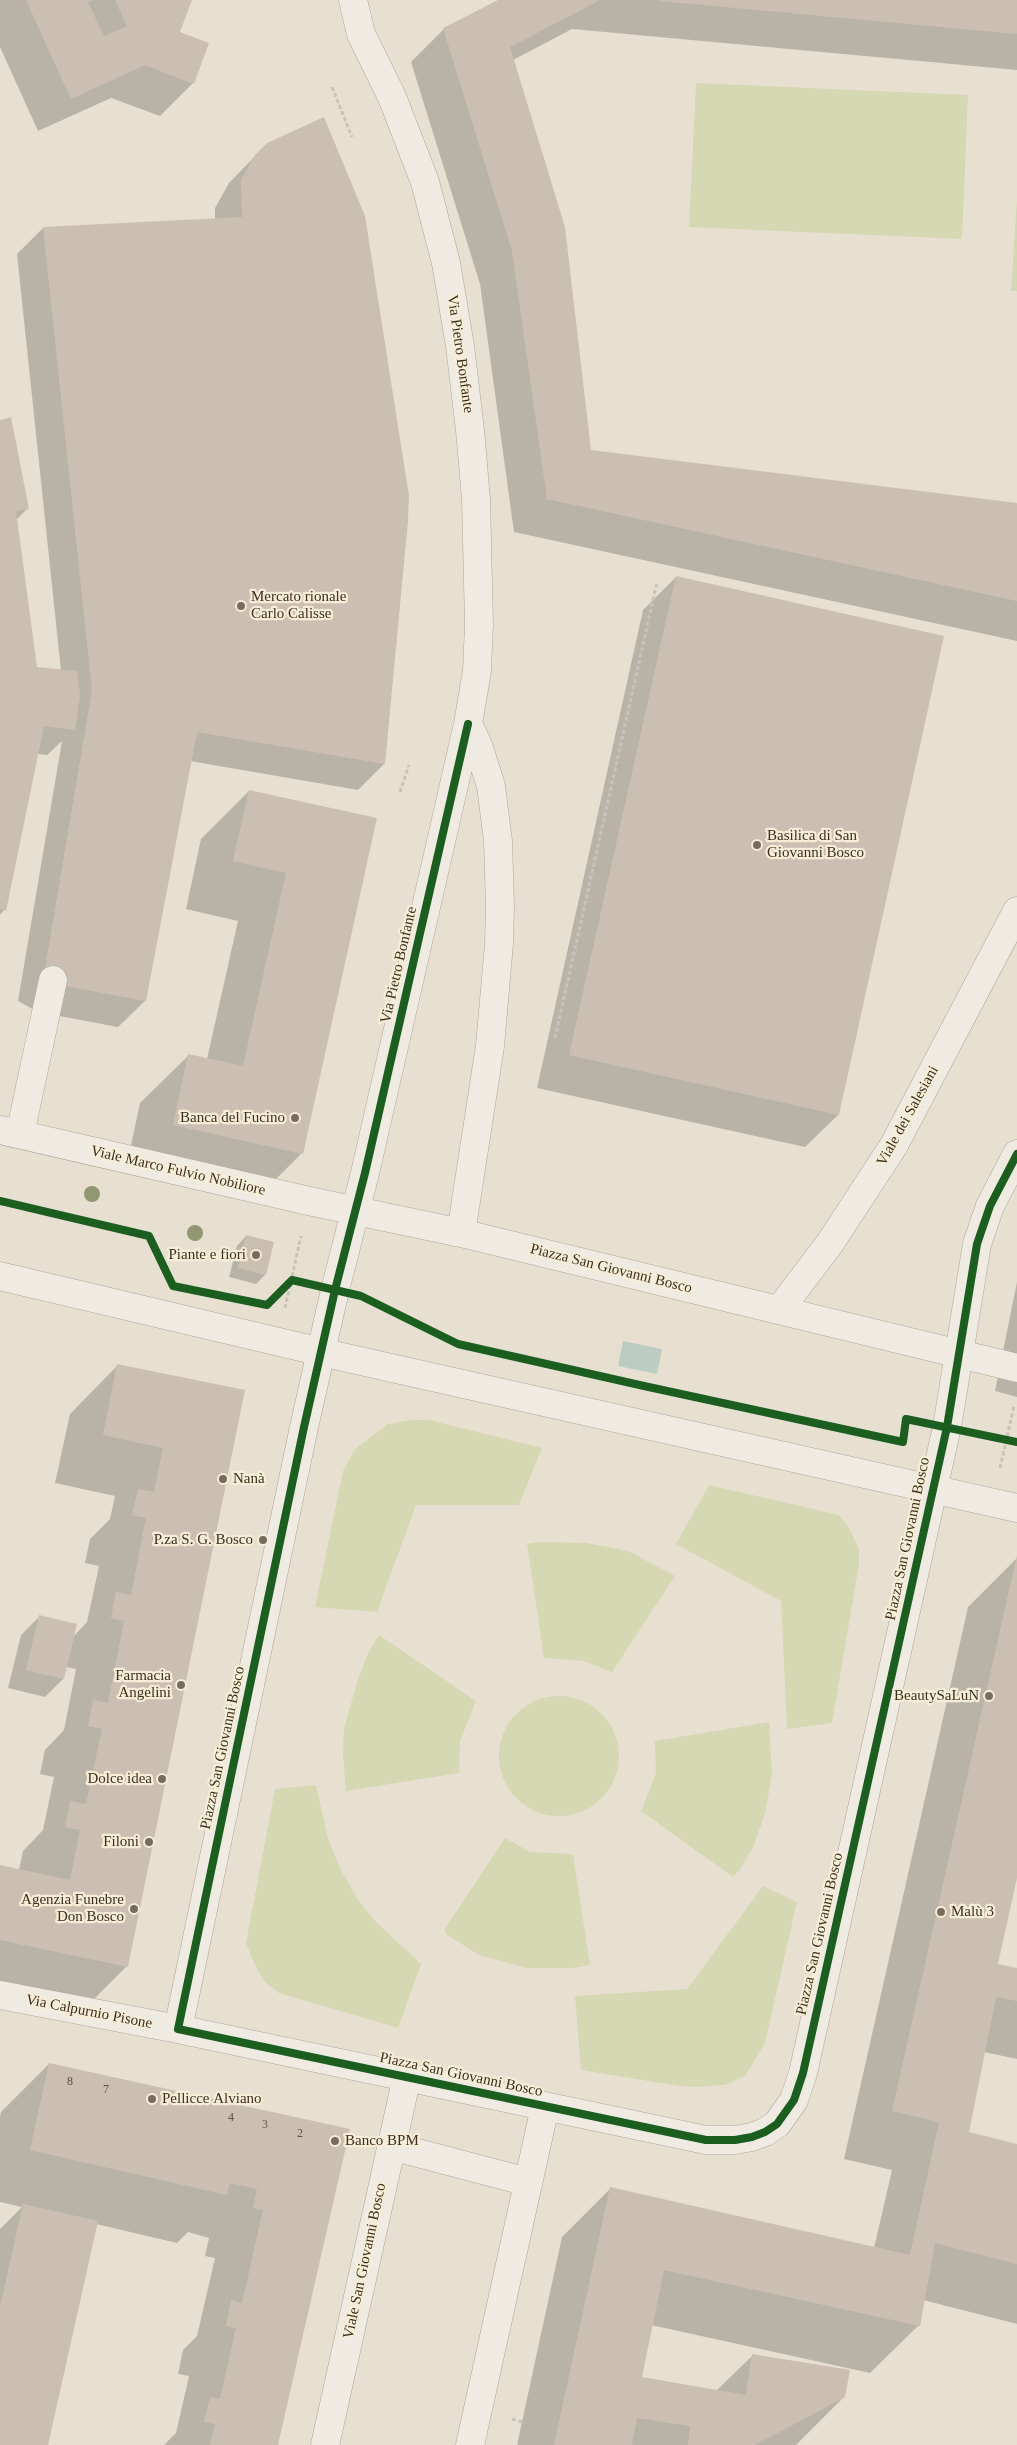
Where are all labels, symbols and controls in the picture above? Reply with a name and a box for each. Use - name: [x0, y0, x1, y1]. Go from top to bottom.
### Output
- street label: Via Pietro Bonfante: [443, 294, 477, 414]
- place label: Mercato rionale Carlo Calisse: [251, 588, 346, 623]
- marker: Mercato rionale Carlo Calisse: [235, 600, 247, 612]
- place label: Basilica di San Giovanni Bosco: [767, 827, 864, 862]
- marker: Basilica di San Giovanni Bosco: [751, 839, 763, 851]
- street label: Via Pietro Bonfante: [377, 905, 421, 1025]
- street label: Viale dei Salesiani: [873, 1063, 943, 1169]
- place label: Banca del Fucino: [180, 1109, 285, 1127]
- marker: Banca del Fucino: [289, 1112, 301, 1124]
- street label: Viale Marco Fulvio Nobiliore: [89, 1142, 267, 1200]
- street label: Piazza San Giovanni Bosco: [528, 1240, 694, 1298]
- place label: Piante e fiori: [169, 1246, 246, 1264]
- marker: Piante e fiori: [250, 1249, 262, 1261]
- street label: Piazza San Giovanni Bosco: [882, 1456, 934, 1622]
- place label: Nanà: [233, 1470, 265, 1488]
- marker: Nanà: [217, 1473, 229, 1485]
- place label: P.za S. G. Bosco: [154, 1531, 253, 1549]
- marker: P.za S. G. Bosco: [257, 1534, 269, 1546]
- street label: Piazza San Giovanni Bosco: [197, 1665, 249, 1831]
- place label: Farmacia Angelini: [115, 1667, 171, 1702]
- marker: Farmacia Angelini: [175, 1679, 187, 1691]
- place label: BeautySaLuN: [894, 1687, 979, 1705]
- marker: BeautySaLuN: [983, 1690, 995, 1702]
- place label: Dolce idea: [87, 1770, 152, 1788]
- marker: Dolce idea: [156, 1773, 168, 1785]
- place label: Filoni: [103, 1833, 139, 1851]
- marker: Filoni: [143, 1836, 155, 1848]
- street label: Piazza San Giovanni Bosco: [793, 1851, 847, 2017]
- place label: Agenzia Funebre Don Bosco: [21, 1891, 124, 1926]
- marker: Agenzia Funebre Don Bosco: [128, 1903, 140, 1915]
- place label: Malù 3: [951, 1903, 994, 1921]
- marker: Malù 3: [935, 1906, 947, 1918]
- street label: Via Calpurnio Pisone: [24, 1991, 154, 2033]
- street label: Piazza San Giovanni Bosco: [378, 2049, 544, 2101]
- house number: 8: [67, 2075, 73, 2089]
- house number: 7: [103, 2083, 109, 2097]
- place label: Pellicce Alviano: [162, 2090, 262, 2108]
- marker: Pellicce Alviano: [146, 2093, 158, 2105]
- house number: 4: [228, 2111, 234, 2125]
- house number: 3: [262, 2118, 268, 2132]
- house number: 2: [297, 2127, 303, 2141]
- place label: Banco BPM: [345, 2132, 419, 2150]
- marker: Banco BPM: [329, 2135, 341, 2147]
- street label: Viale San Giovanni Bosco: [340, 2182, 390, 2340]

